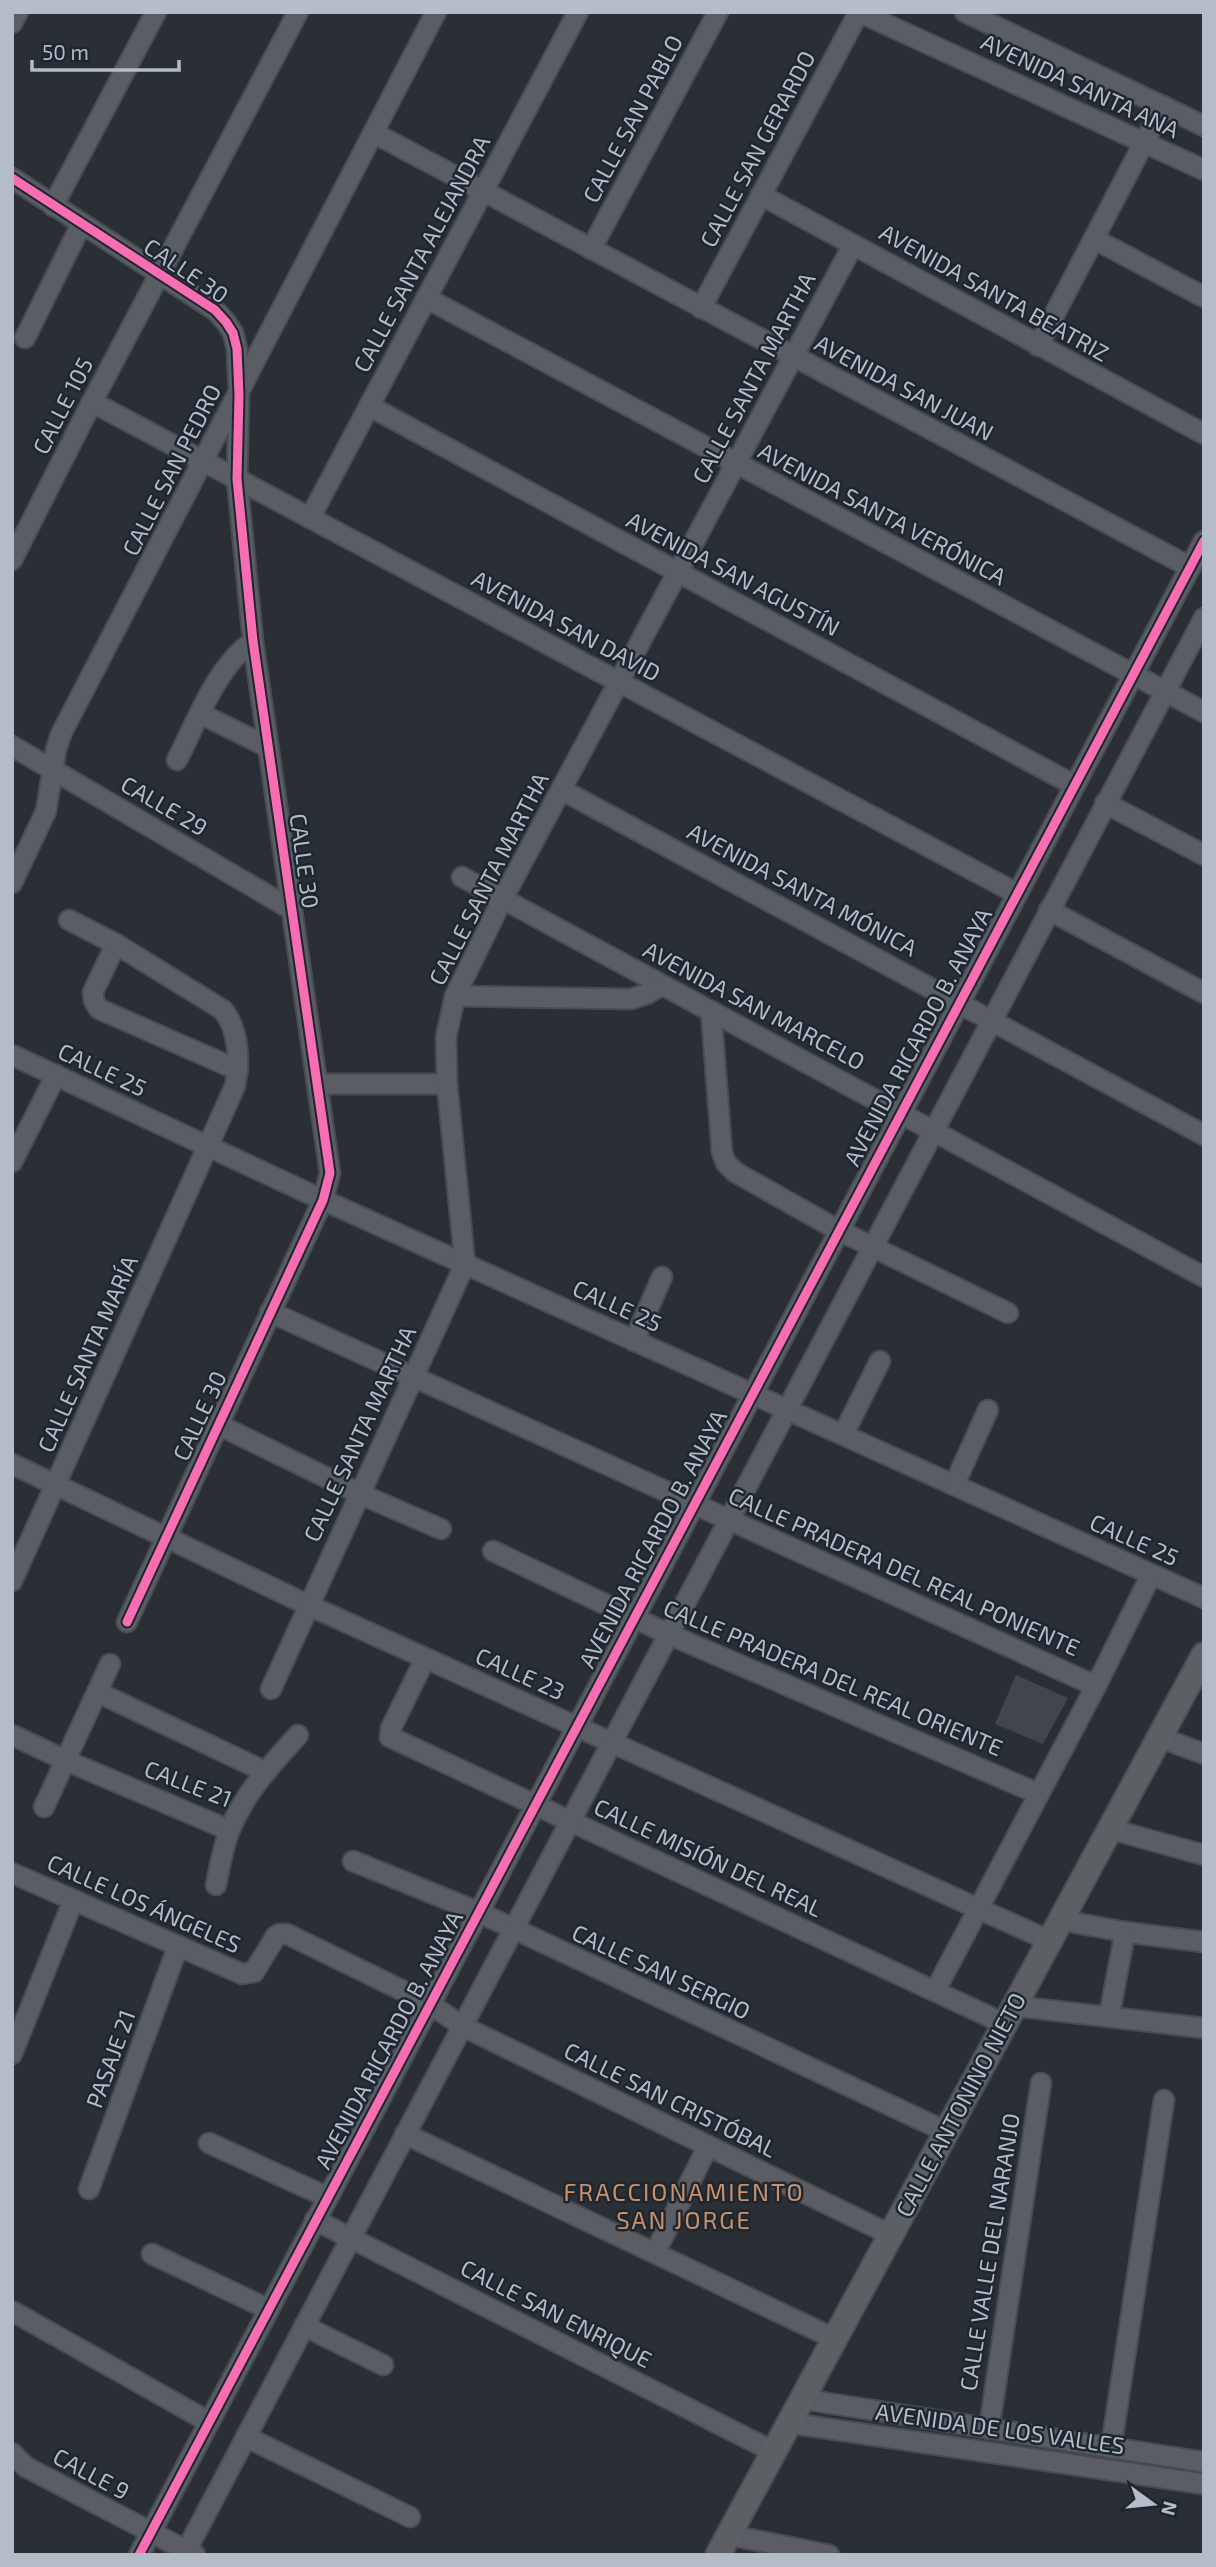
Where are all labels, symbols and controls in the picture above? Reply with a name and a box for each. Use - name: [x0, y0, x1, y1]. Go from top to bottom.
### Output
- street label: AVENIDA SANTA ANA: [977, 27, 1185, 144]
- scale bar: [32, 28, 178, 72]
- street label: CALLE SAN PABLO: [576, 30, 688, 207]
- text: 50 m: [42, 39, 89, 64]
- street label: CALLE SAN GERARDO: [694, 46, 821, 251]
- street label: CALLE SANTA ALEJANDRA: [347, 130, 496, 377]
- street label: AVENIDA SANTA BEATRIZ: [875, 217, 1114, 367]
- street label: CALLE 30: [139, 232, 234, 309]
- street label: CALLE SANTA MARTHA: [686, 267, 821, 488]
- street label: AVENIDA SAN JUAN: [810, 328, 999, 446]
- street label: CALLE 105: [26, 353, 98, 458]
- street label: CALLE SAN PEDRO: [116, 379, 226, 560]
- street label: AVENIDA SANTA VERÓNICA: [754, 436, 1012, 591]
- street label: AVENIDA SAN AGUSTÍN: [622, 505, 845, 641]
- street label: AVENIDA SAN DAVID: [468, 564, 665, 687]
- street label: CALLE SANTA MARTHA: [422, 767, 554, 990]
- street label: CALLE 29: [116, 769, 213, 841]
- street label: CALLE 30: [284, 812, 326, 910]
- street label: AVENIDA SANTA MÓNICA: [683, 817, 923, 962]
- street label: AVENIDA RICARDO B. ANAYA: [837, 902, 997, 1170]
- street label: AVENIDA SAN MARCELO: [639, 935, 870, 1075]
- street label: CALLE 25: [54, 1036, 151, 1102]
- street label: CALLE SANTA MARÍA: [31, 1250, 143, 1456]
- street label: CALLE 25: [569, 1273, 666, 1337]
- street label: CALLE SANTA MARTHA: [297, 1321, 422, 1546]
- street label: CALLE 30: [166, 1366, 232, 1465]
- street label: AVENIDA RICARDO B. ANAYA: [572, 1404, 732, 1672]
- street label: CALLE PRADERA DEL REAL PONIENTE: [725, 1481, 1084, 1661]
- street label: CALLE 25: [1086, 1507, 1183, 1571]
- street label: CALLE PRADERA DEL REAL ORIENTE: [660, 1593, 1007, 1761]
- street label: CALLE 23: [471, 1641, 569, 1705]
- street label: CALLE 21: [141, 1754, 236, 1812]
- street label: CALLE MISIÓN DEL REAL: [590, 1792, 827, 1922]
- street label: CALLE LOS ÁNGELES: [43, 1848, 245, 1958]
- street label: AVENIDA RICARDO B. ANAYA: [308, 1905, 468, 2173]
- street label: CALLE SAN SERGIO: [568, 1918, 755, 2025]
- street label: CALLE ANTONINO NIETO: [889, 1988, 1031, 2221]
- street label: PASAJE 21: [79, 2006, 141, 2111]
- street label: CALLE SAN CRISTÓBAL: [560, 2036, 781, 2163]
- street label: CALLE VALLE DEL NARANJO: [953, 2111, 1025, 2393]
- district label: FRACCIONAMIENTO SAN JORGE: [563, 2177, 805, 2234]
- street label: CALLE SAN ENRIQUE: [456, 2253, 657, 2373]
- street label: AVENIDA DE LOS VALLES: [874, 2397, 1126, 2459]
- street label: CALLE 9: [49, 2441, 134, 2505]
- north arrow: [1118, 2469, 1188, 2539]
- text: N: [1157, 2499, 1183, 2518]

